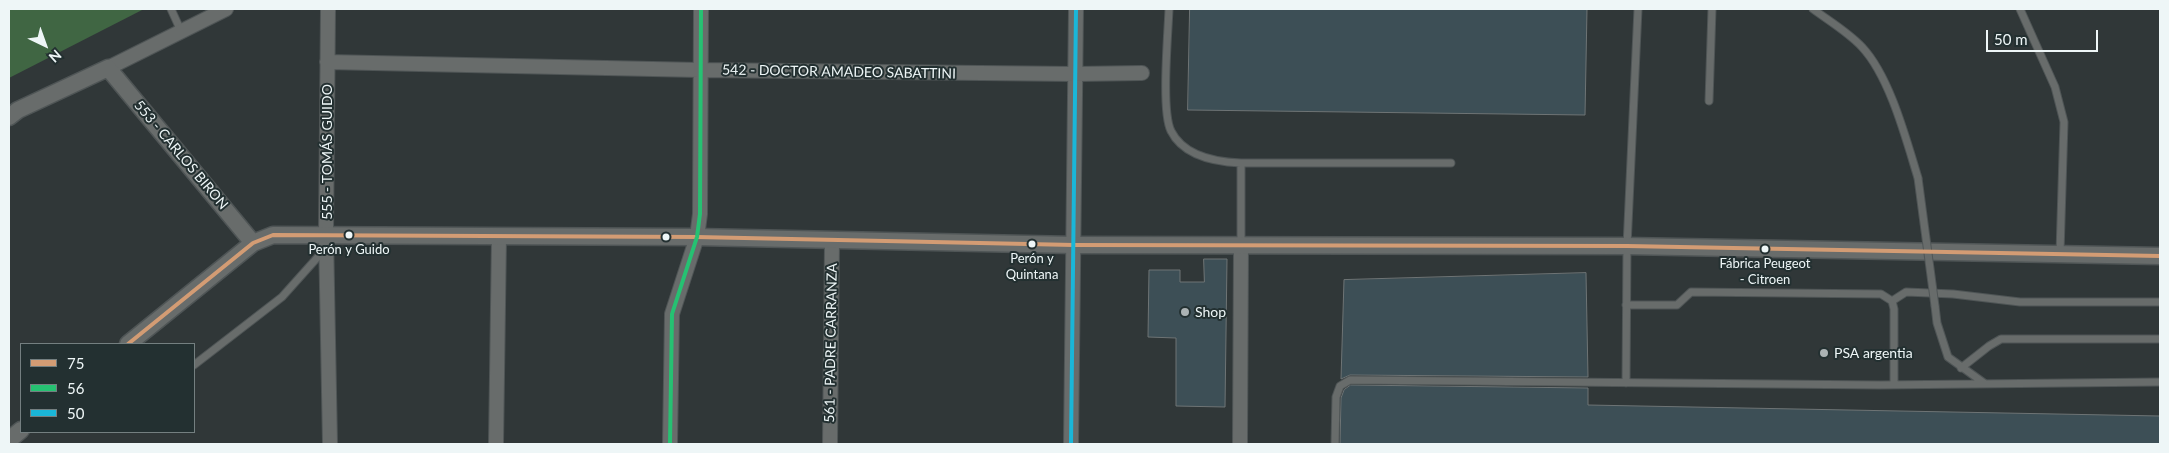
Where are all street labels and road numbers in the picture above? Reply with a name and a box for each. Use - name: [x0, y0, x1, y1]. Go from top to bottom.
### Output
- street label: 542 - DOCTOR AMADEO SABATTINI: [722, 62, 956, 82]
- street label: 555 - TOMÁS GUIDO: [319, 84, 335, 220]
- street label: 553 - CARLOS BIRON: [131, 97, 231, 213]
- street label: 561 - PADRE CARRANZA: [821, 263, 841, 423]

